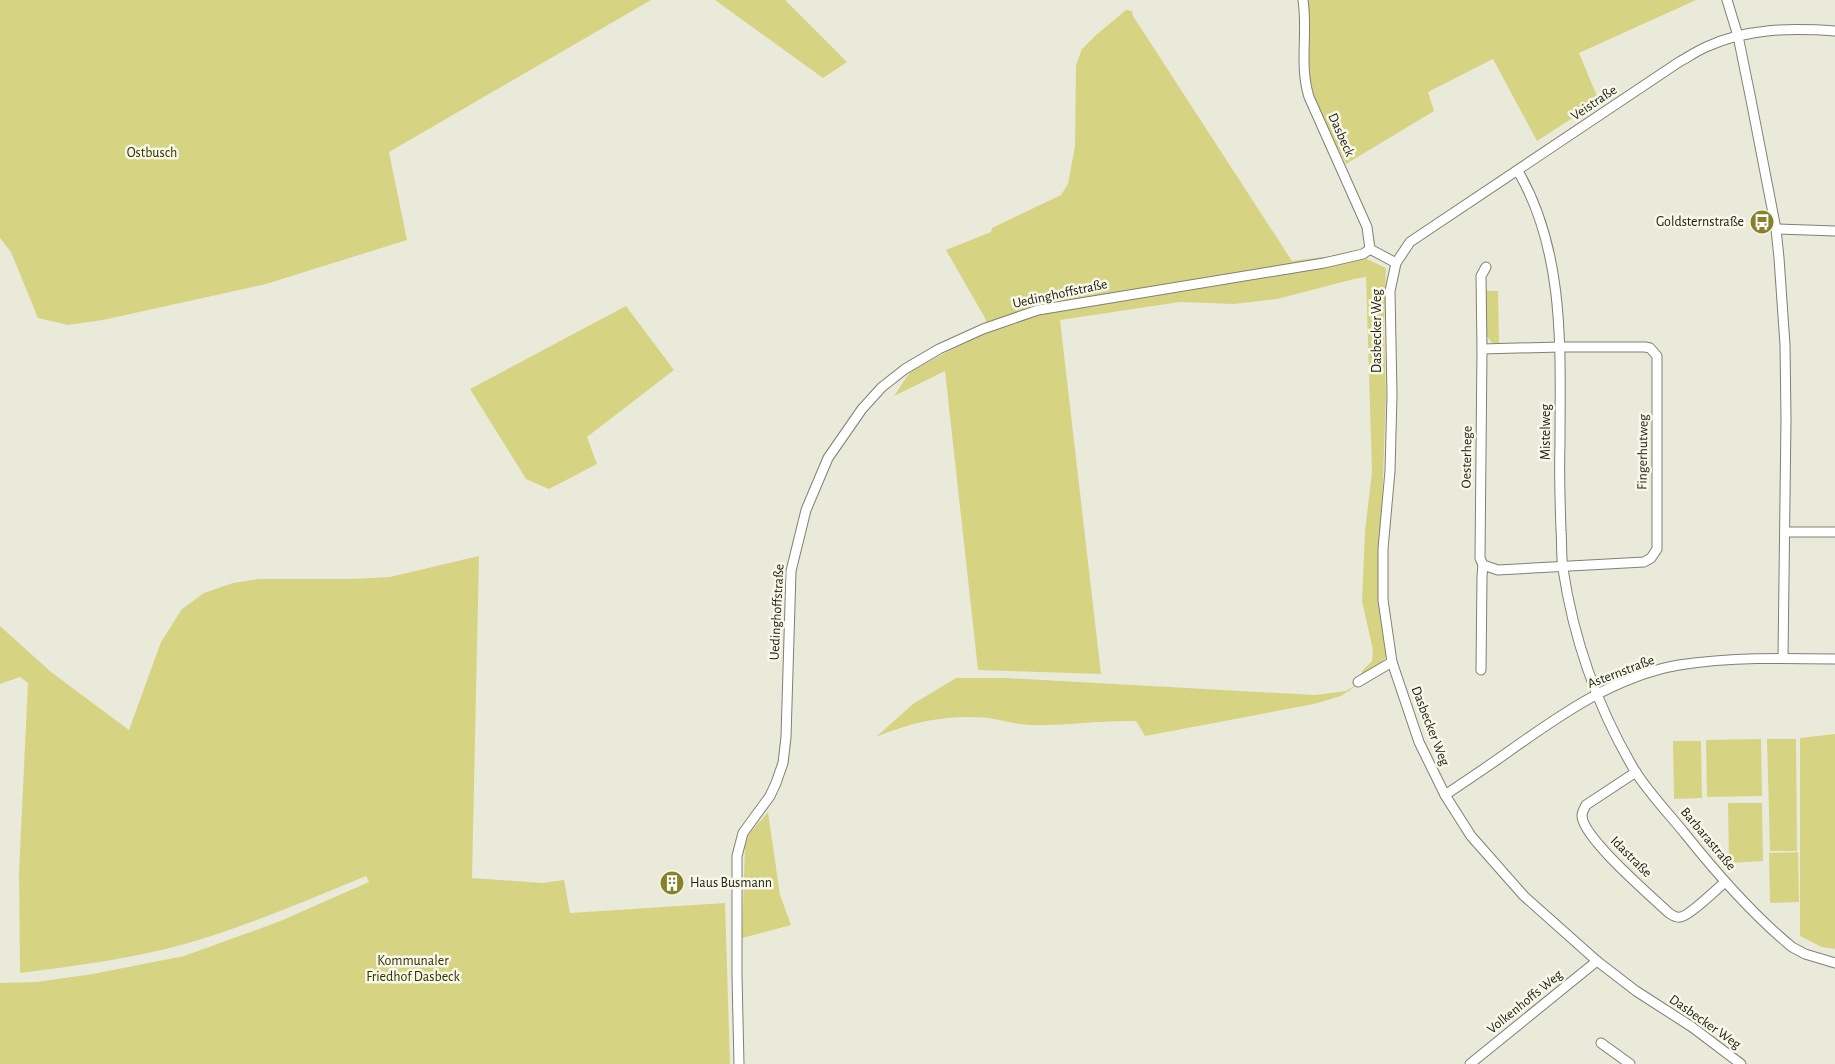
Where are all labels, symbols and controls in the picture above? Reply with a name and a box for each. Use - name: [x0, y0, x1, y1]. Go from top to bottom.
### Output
- street label: Veistraße: [1569, 83, 1619, 123]
- street label: Dasbeck: [1325, 111, 1357, 159]
- park label: Ostbusch: [127, 146, 177, 160]
- bus stop icon: Goldsternstraße: [1749, 209, 1775, 235]
- place label: Goldsternstraße: [1656, 215, 1744, 229]
- street label: Uedinghoffstraße: [1011, 277, 1109, 311]
- street label: Dasbecker Weg: [1370, 289, 1384, 373]
- street label: Mistelweg: [1539, 404, 1553, 460]
- street label: Fingerhutweg: [1635, 414, 1651, 490]
- street label: Oesterhege: [1459, 426, 1475, 488]
- street label: Uedinghoffstraße: [767, 563, 787, 661]
- street label: Asternstraße: [1586, 653, 1656, 691]
- street label: Dasbecker Weg: [1408, 684, 1452, 768]
- street label: Barbarastraße: [1678, 805, 1738, 873]
- street label: Idastraße: [1608, 834, 1654, 880]
- building icon: Haus Busmann: [659, 870, 685, 896]
- place label: Haus Busmann: [690, 876, 772, 890]
- park label: Kommunaler Friedhof Dasbeck: [366, 954, 460, 984]
- street label: Volkenhoffs Weg: [1485, 967, 1565, 1036]
- street label: Dasbecker Weg: [1666, 992, 1744, 1052]

